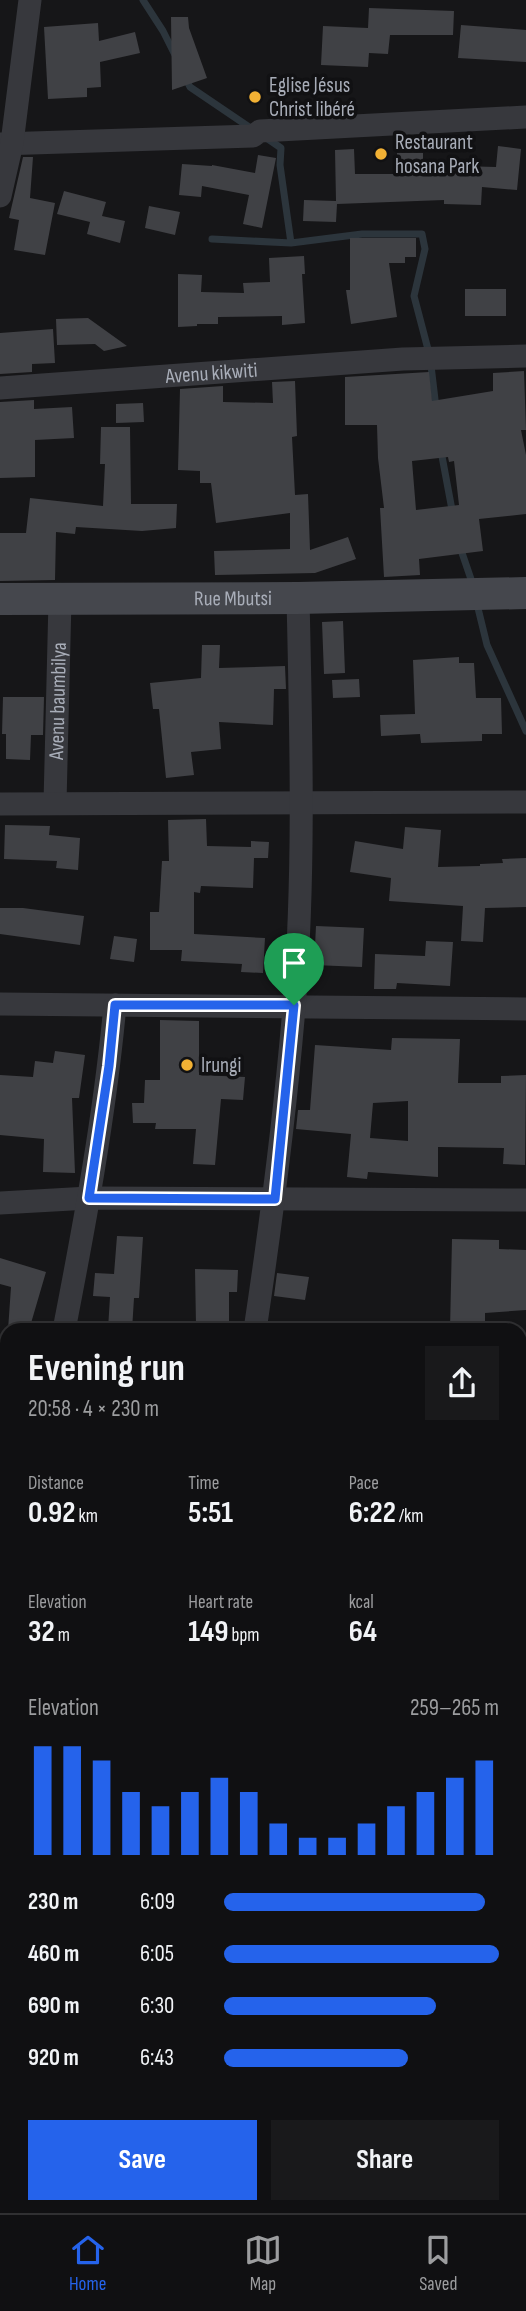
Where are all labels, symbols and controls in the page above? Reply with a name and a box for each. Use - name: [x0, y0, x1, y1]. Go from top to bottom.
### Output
- place label: Eglise Jésus Christ libéré: [269, 73, 355, 122]
- marker: Eglise Jésus Christ libéré: [247, 89, 263, 105]
- place label: Restaurant hosana Park: [395, 130, 479, 179]
- marker: Restaurant hosana Park: [373, 146, 389, 162]
- street label: Avenu kikwiti: [164, 357, 258, 389]
- street label: Rue Mbutsi: [194, 586, 272, 611]
- street label: Avenu baumbilya: [44, 642, 71, 761]
- pin: [264, 933, 324, 1005]
- icon: arrive: [275, 944, 313, 982]
- place label: Irungi: [201, 1053, 241, 1078]
- marker: Irungi: [179, 1057, 195, 1073]
- text: Evening run: [28, 1346, 185, 1391]
- button: share: [425, 1346, 499, 1420]
- text: 20:58 · 4 × 230 m: [28, 1395, 159, 1423]
- text: Distance: [28, 1472, 84, 1495]
- text: Time: [188, 1472, 219, 1495]
- text: Pace: [349, 1472, 379, 1495]
- text: 0.92: [28, 1495, 75, 1531]
- text: 5:51: [188, 1495, 233, 1531]
- text: 6:22: [349, 1495, 396, 1531]
- text: km: [75, 1505, 98, 1528]
- text: /km: [396, 1505, 424, 1528]
- text: Elevation: [28, 1591, 87, 1614]
- text: Heart rate: [188, 1591, 253, 1614]
- text: kcal: [349, 1591, 374, 1614]
- text: 32: [28, 1614, 55, 1650]
- text: 149: [188, 1614, 229, 1650]
- text: 64: [349, 1614, 377, 1650]
- text: m: [55, 1624, 70, 1647]
- text: bpm: [229, 1624, 260, 1647]
- text: Elevation: [28, 1694, 99, 1722]
- text: 259–265 m: [410, 1694, 499, 1722]
- text: 230 m: [28, 1888, 78, 1916]
- text: 6:09: [140, 1888, 175, 1916]
- text: 460 m: [28, 1940, 79, 1968]
- text: 6:05: [140, 1940, 174, 1968]
- text: 690 m: [28, 1992, 79, 2020]
- text: 6:30: [140, 1992, 174, 2020]
- text: 920 m: [28, 2044, 79, 2072]
- text: 6:43: [140, 2044, 174, 2072]
- button: Save: [28, 2120, 257, 2200]
- button: Share: [271, 2120, 499, 2200]
- tab: Home: [69, 2231, 107, 2296]
- tab: Map: [244, 2231, 282, 2296]
- tab: Saved: [419, 2231, 457, 2296]

